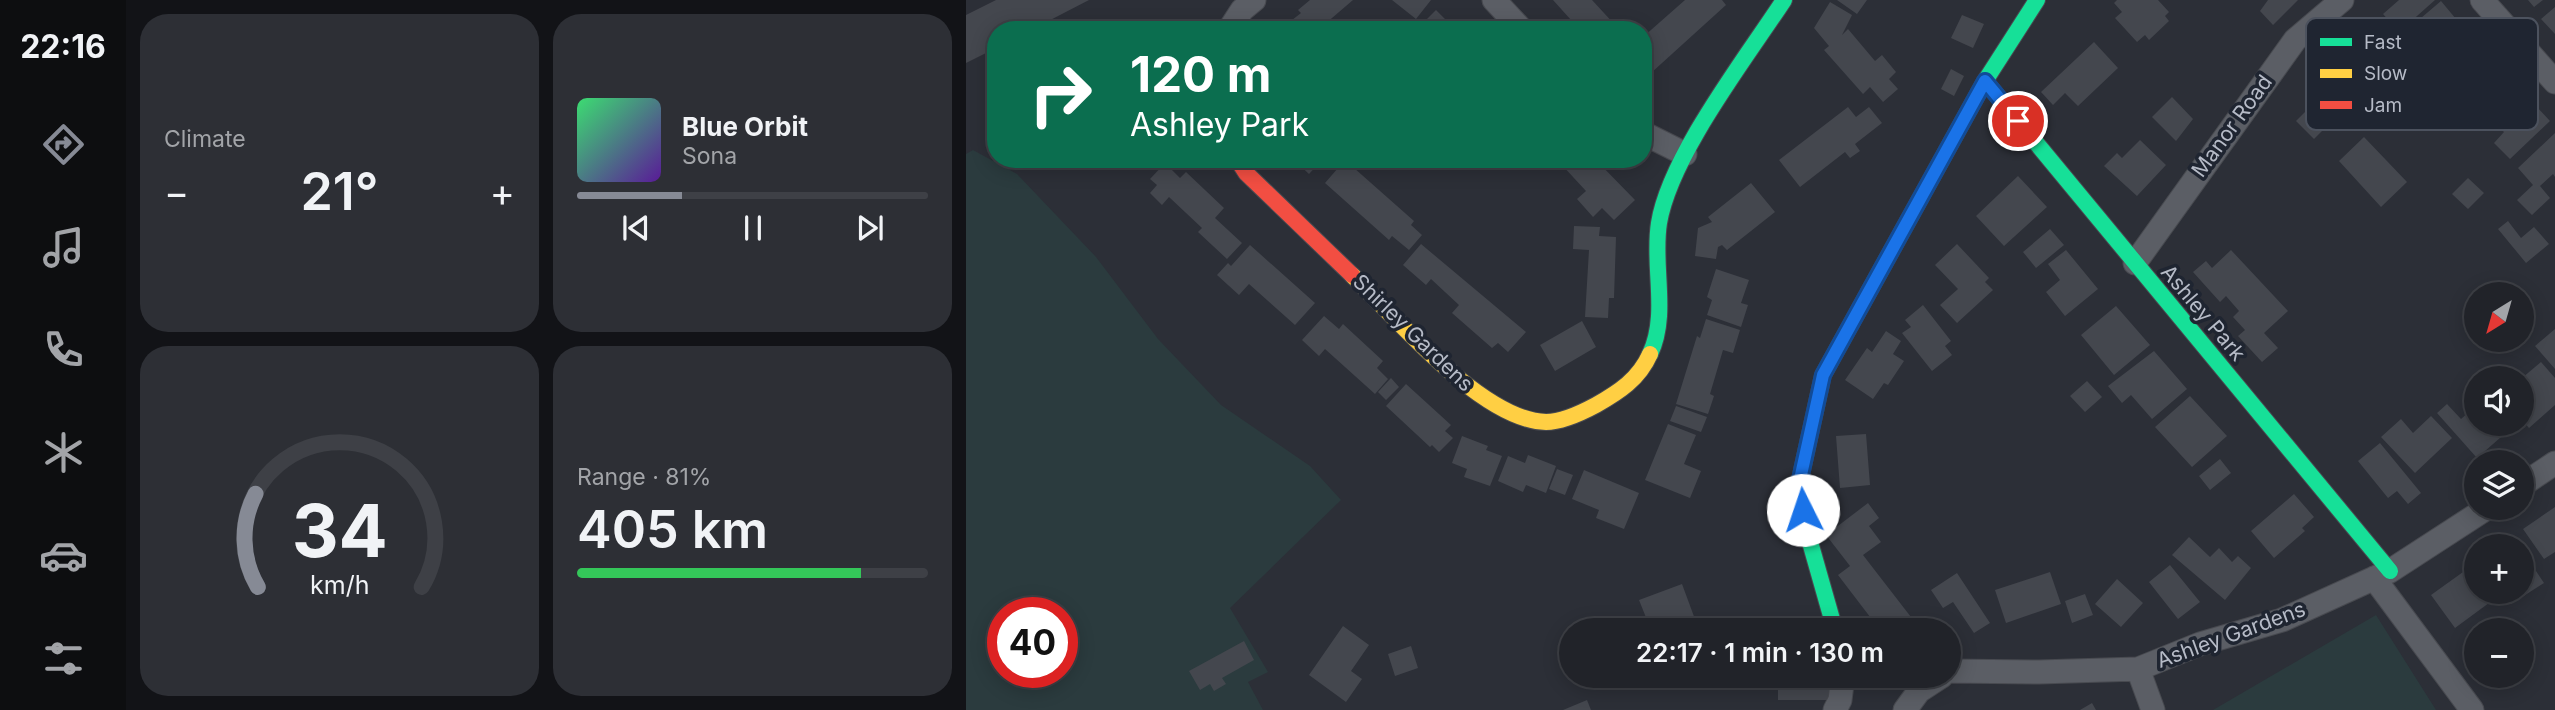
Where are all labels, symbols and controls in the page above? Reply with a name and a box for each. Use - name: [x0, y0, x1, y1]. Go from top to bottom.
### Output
- legend: [2306, 18, 2538, 130]
- text: 22:16: [20, 27, 106, 66]
- text: Fast: [2364, 31, 2402, 54]
- text: 120 m: [1130, 45, 1271, 104]
- icon: right: [1015, 49, 1106, 140]
- text: Slow: [2364, 62, 2407, 85]
- street label: Manor Road: [2186, 70, 2277, 182]
- pin: [1988, 91, 2048, 151]
- text: Jam: [2364, 94, 2402, 117]
- icon: arrive: [1999, 102, 2037, 140]
- text: Ashley Park: [1130, 105, 1309, 144]
- text: Blue Orbit: [682, 111, 808, 142]
- icon: directions: [39, 120, 88, 169]
- text: Climate: [164, 125, 246, 153]
- text: Sona: [682, 142, 737, 170]
- text: 21°: [300, 160, 379, 223]
- text: −: [164, 169, 189, 215]
- text: +: [490, 169, 515, 215]
- icon: previous: [617, 209, 655, 247]
- icon: pause: [734, 209, 772, 247]
- icon: next: [851, 209, 889, 247]
- icon: music: [39, 223, 88, 272]
- street label: Ashley Park: [2156, 260, 2251, 366]
- street label: Shirley Gardens: [1348, 269, 1479, 396]
- north arrow: [2464, 282, 2534, 352]
- map controls: [2464, 282, 2534, 688]
- icon: phone: [39, 325, 88, 374]
- button: sound: [2464, 366, 2534, 436]
- icon: climate: [39, 428, 88, 477]
- button: layers: [2464, 450, 2534, 520]
- text: Range · 81%: [577, 463, 711, 491]
- position arrow: [1766, 473, 1840, 547]
- text: 34: [291, 486, 388, 575]
- text: 405 km: [577, 498, 768, 561]
- icon: car: [39, 531, 88, 580]
- button: +: [2464, 534, 2534, 604]
- text: km/h: [310, 570, 369, 600]
- street label: Ashley Gardens: [2153, 596, 2309, 673]
- speed limit sign: 40: [987, 597, 1078, 688]
- button: −: [2464, 618, 2534, 688]
- icon: filters: [39, 634, 88, 683]
- text: 22:17 · 1 min · 130 m: [1636, 637, 1884, 668]

